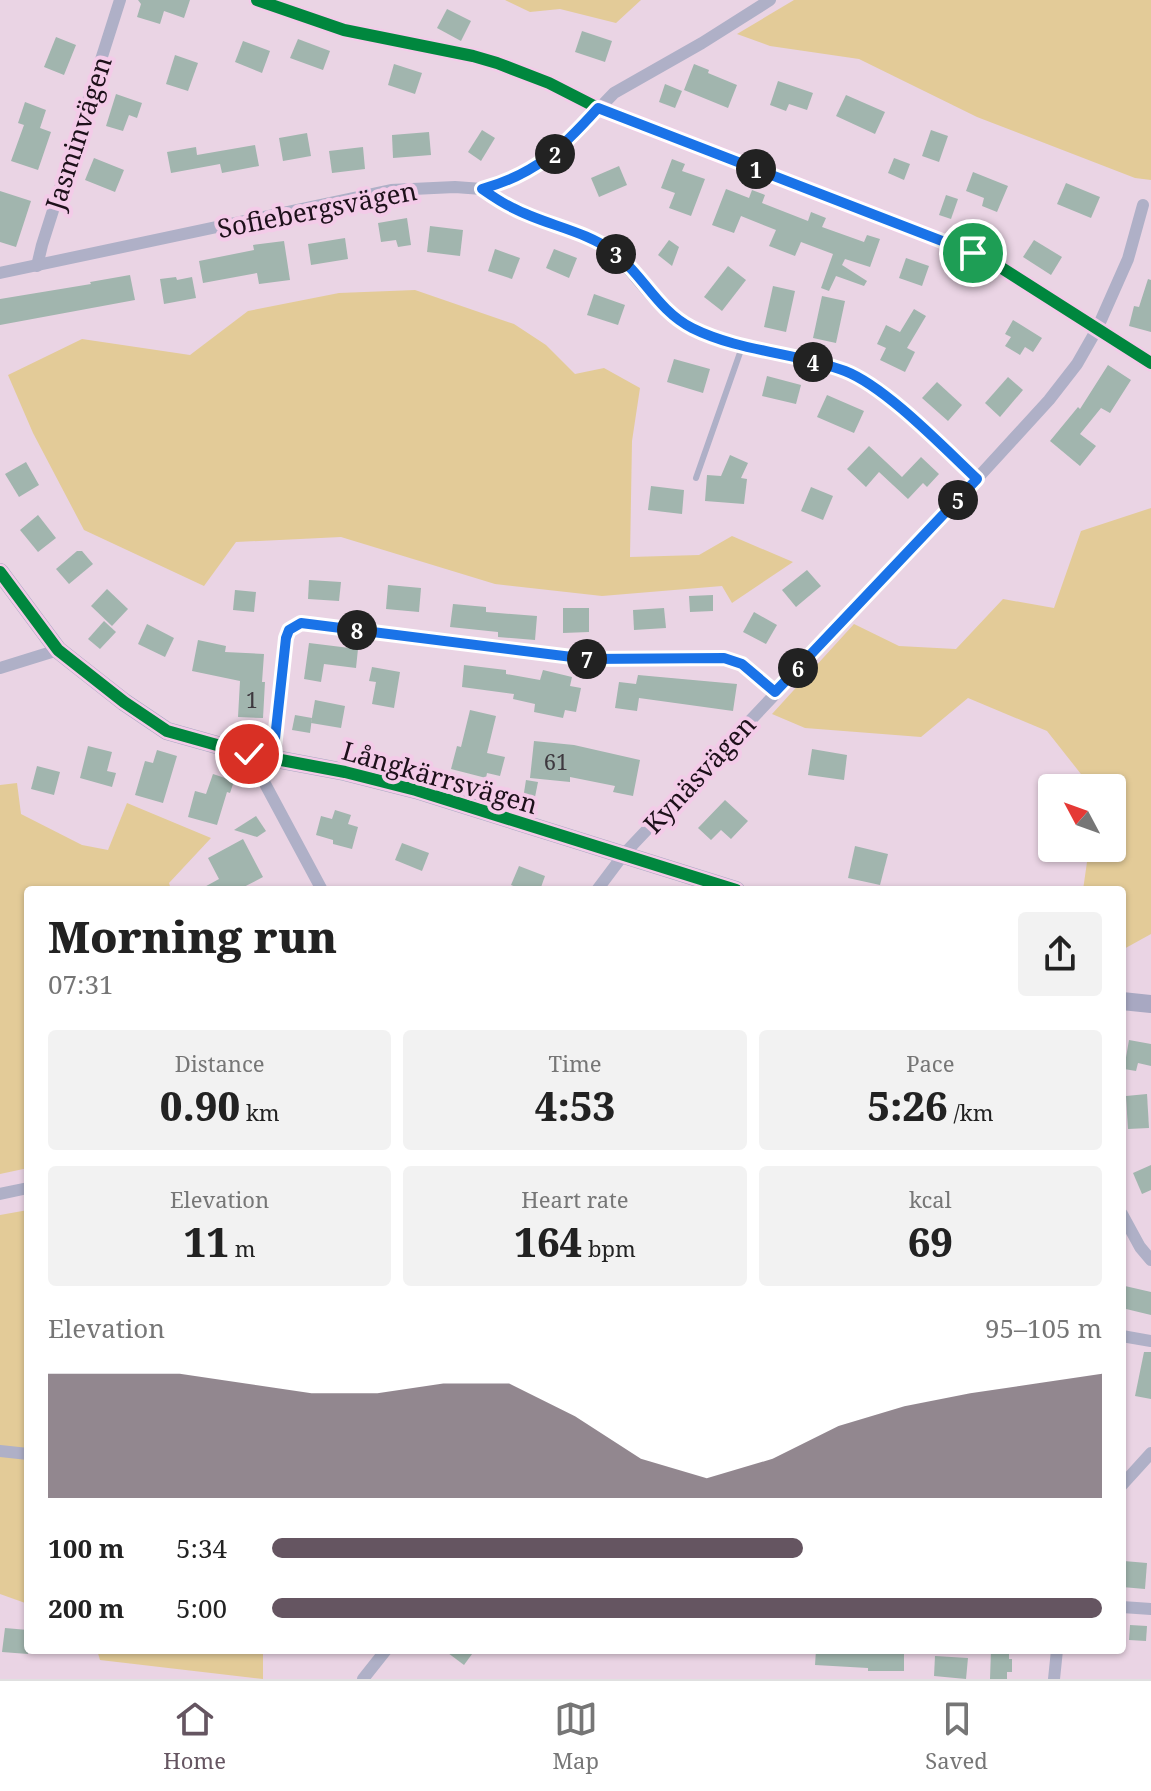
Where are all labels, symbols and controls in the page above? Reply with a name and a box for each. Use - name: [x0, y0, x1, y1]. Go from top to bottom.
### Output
- street label: Jasminvägen: [36, 51, 120, 215]
- pin: 2: [535, 134, 575, 174]
- text: 2: [549, 139, 561, 169]
- pin: 1: [736, 149, 776, 189]
- text: 1: [750, 154, 762, 184]
- street label: Sofiebergsvägen: [214, 172, 420, 246]
- pin: [939, 219, 1007, 287]
- icon: arrive: [951, 231, 995, 275]
- pin: 3: [596, 234, 636, 274]
- text: 3: [610, 239, 622, 269]
- pin: 4: [793, 342, 833, 382]
- text: 4: [807, 347, 819, 377]
- pin: 5: [938, 480, 978, 520]
- text: 5: [952, 485, 964, 515]
- pin: 8: [337, 610, 377, 650]
- text: 8: [351, 615, 363, 645]
- pin: 7: [567, 639, 607, 679]
- text: 7: [581, 644, 593, 674]
- pin: 6: [778, 648, 818, 688]
- text: 6: [792, 653, 804, 683]
- house number: 1: [246, 684, 258, 714]
- street label: Kynäsvägen: [635, 707, 763, 841]
- pin: [215, 720, 283, 788]
- icon: check: [227, 732, 271, 776]
- street label: Långkärrsvägen: [338, 732, 542, 822]
- house number: 61: [544, 746, 568, 776]
- north arrow: [1038, 774, 1126, 862]
- map controls: [1038, 774, 1126, 862]
- text: Morning run: [48, 906, 337, 966]
- button: share: [1018, 912, 1102, 996]
- text: 07:31: [48, 966, 114, 1002]
- text: Distance: [175, 1048, 265, 1078]
- text: Time: [548, 1048, 602, 1078]
- text: Pace: [906, 1048, 954, 1078]
- text: 0.90: [160, 1078, 240, 1133]
- text: 4:53: [535, 1078, 615, 1133]
- text: 5:26: [867, 1078, 948, 1133]
- text: km: [240, 1097, 280, 1127]
- text: /km: [948, 1097, 993, 1127]
- text: Elevation: [170, 1184, 269, 1214]
- text: Heart rate: [521, 1184, 629, 1214]
- text: kcal: [909, 1184, 952, 1214]
- text: 11: [184, 1214, 229, 1269]
- text: 164: [514, 1214, 582, 1269]
- text: 69: [908, 1214, 953, 1269]
- text: m: [229, 1233, 256, 1263]
- text: bpm: [582, 1233, 636, 1263]
- text: Elevation: [48, 1310, 165, 1346]
- text: 95–105 m: [985, 1310, 1102, 1346]
- text: 100 m: [48, 1530, 124, 1566]
- text: 5:34: [176, 1530, 227, 1566]
- text: 200 m: [48, 1590, 124, 1626]
- text: 5:00: [176, 1590, 227, 1626]
- tab: Home: [163, 1697, 226, 1775]
- tab: Map: [552, 1697, 599, 1775]
- tab: Saved: [925, 1697, 988, 1775]

